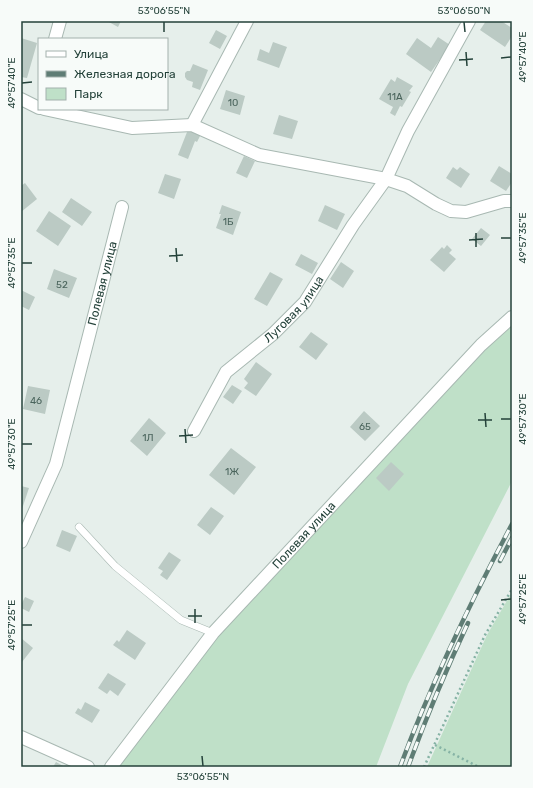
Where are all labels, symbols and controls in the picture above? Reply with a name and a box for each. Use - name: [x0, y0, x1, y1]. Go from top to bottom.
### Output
- text: 53°06'55"N: [138, 5, 190, 17]
- text: 53°06'50"N: [437, 5, 491, 17]
- text: 49°57'40"E: [517, 31, 529, 83]
- legend: [38, 38, 168, 110]
- text: Улица: [74, 47, 108, 61]
- text: 49°57'40"E: [6, 57, 18, 109]
- text: Железная дорога: [74, 67, 176, 81]
- text: Парк: [74, 87, 103, 101]
- house number: 11А: [387, 91, 403, 103]
- house number: 10: [228, 97, 238, 109]
- text: 49°57'35"E: [517, 213, 529, 263]
- house number: 1Б: [223, 216, 234, 228]
- text: 49°57'35"E: [6, 238, 18, 288]
- street label: Полевая улица: [85, 240, 120, 327]
- street label: Луговая улица: [261, 273, 326, 346]
- house number: 52: [56, 279, 68, 291]
- text: 49°57'30"E: [517, 393, 529, 445]
- house number: 46: [30, 395, 42, 407]
- text: 49°57'30"E: [6, 418, 18, 470]
- house number: 65: [359, 421, 371, 433]
- house number: 1Л: [142, 432, 154, 444]
- house number: 1Ж: [225, 466, 239, 478]
- street label: Полевая улица: [269, 499, 339, 572]
- text: 49°57'25"E: [517, 574, 529, 624]
- text: 49°57'25"E: [6, 600, 18, 650]
- text: 53°06'55"N: [177, 771, 229, 783]

